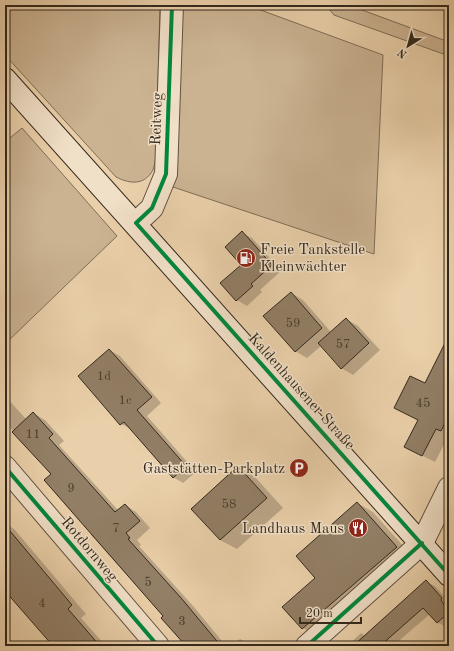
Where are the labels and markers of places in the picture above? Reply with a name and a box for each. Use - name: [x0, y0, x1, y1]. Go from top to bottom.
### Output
- place label: Freie Tankstelle Kleinwächter: [260, 243, 365, 275]
- fuel station icon: Freie Tankstelle Kleinwächter: [235, 247, 257, 269]
- parking icon: Gaststätten-Parkplatz: [288, 457, 310, 479]
- place label: Gaststätten-Parkplatz: [143, 462, 285, 477]
- restaurant icon: Landhaus Maus: [347, 517, 369, 539]
- place label: Landhaus Maus: [242, 522, 344, 537]

